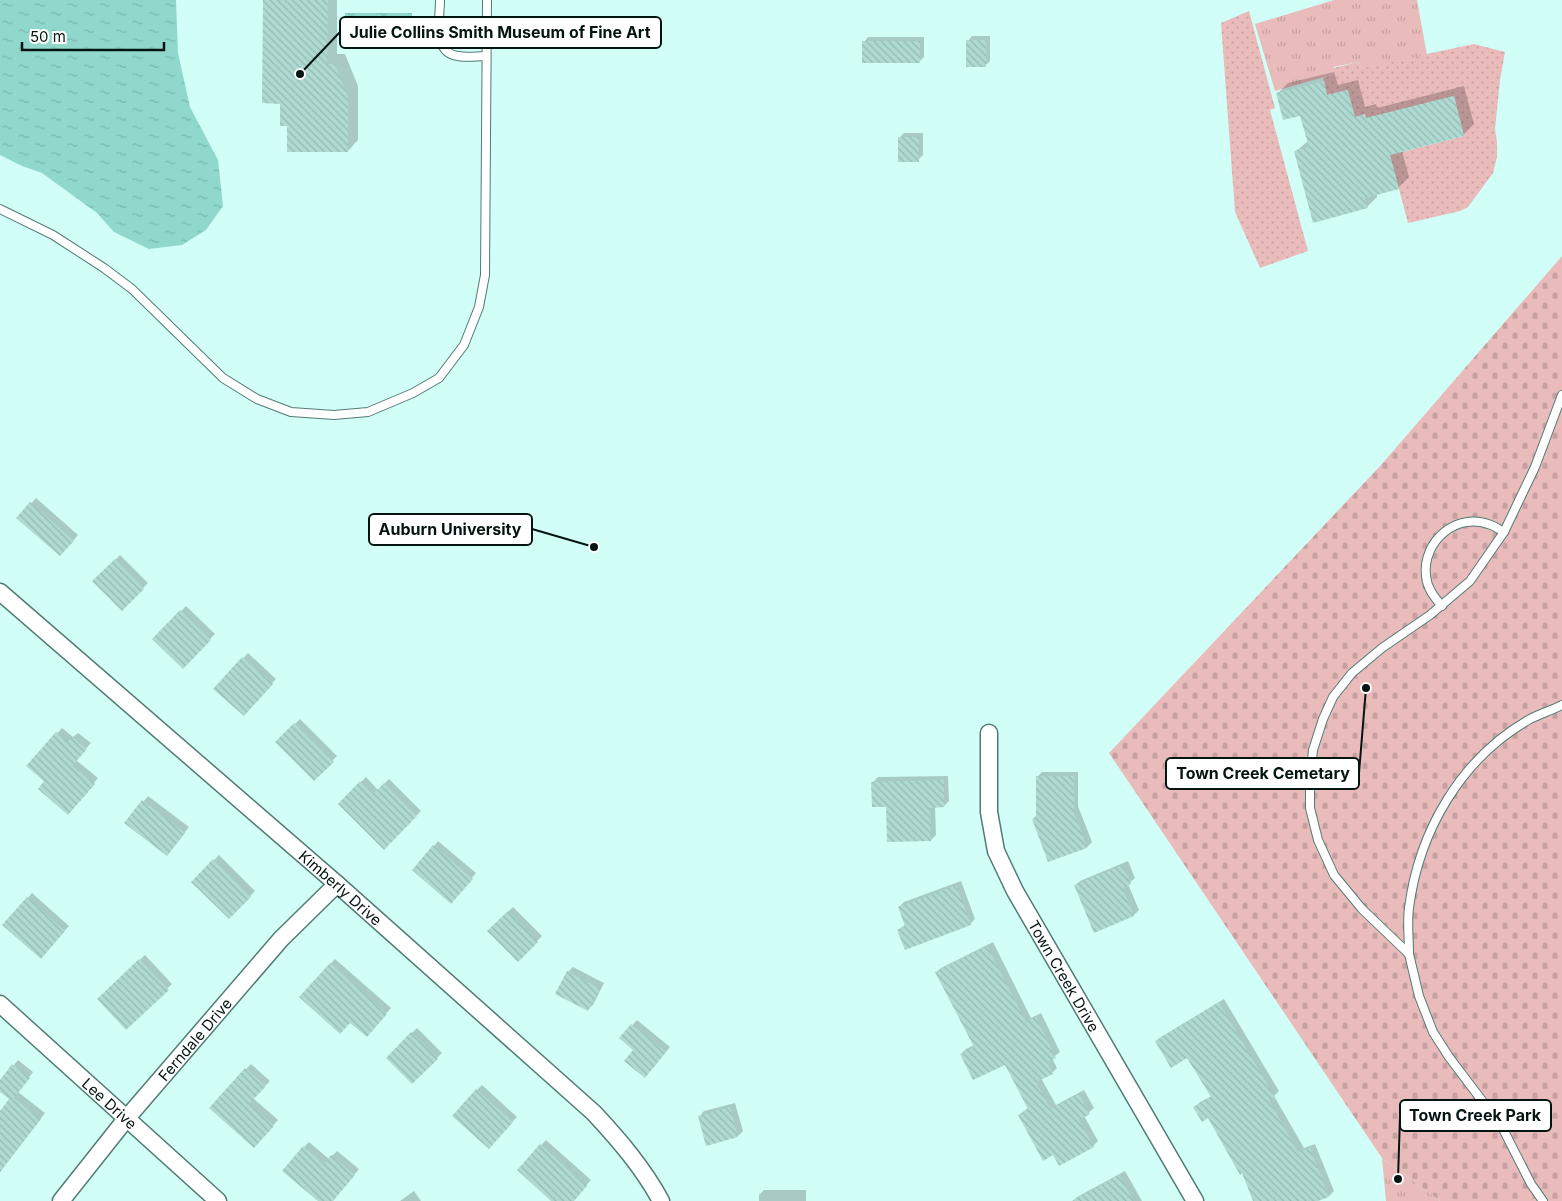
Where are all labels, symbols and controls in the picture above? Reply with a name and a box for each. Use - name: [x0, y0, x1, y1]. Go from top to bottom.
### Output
- callout: Julie Collins Smith Museum of Fine Art: [340, 17, 661, 48]
- scale bar: [22, 20, 165, 52]
- text: Julie Collins Smith Museum of Fine Art: [349, 22, 651, 42]
- text: 50 m: [30, 27, 66, 46]
- callout: Auburn University: [369, 514, 532, 545]
- text: Auburn University: [379, 519, 522, 539]
- callout: Town Creek Cemetary: [1166, 758, 1359, 789]
- text: Town Creek Cemetary: [1176, 763, 1350, 783]
- street label: Kimberly Drive: [295, 846, 386, 929]
- street label: Town Creek Drive: [1024, 916, 1104, 1035]
- street label: Ferndale Drive: [154, 994, 236, 1084]
- street label: Lee Drive: [78, 1074, 141, 1133]
- callout: Town Creek Park: [1400, 1100, 1551, 1131]
- text: Town Creek Park: [1409, 1105, 1542, 1125]

